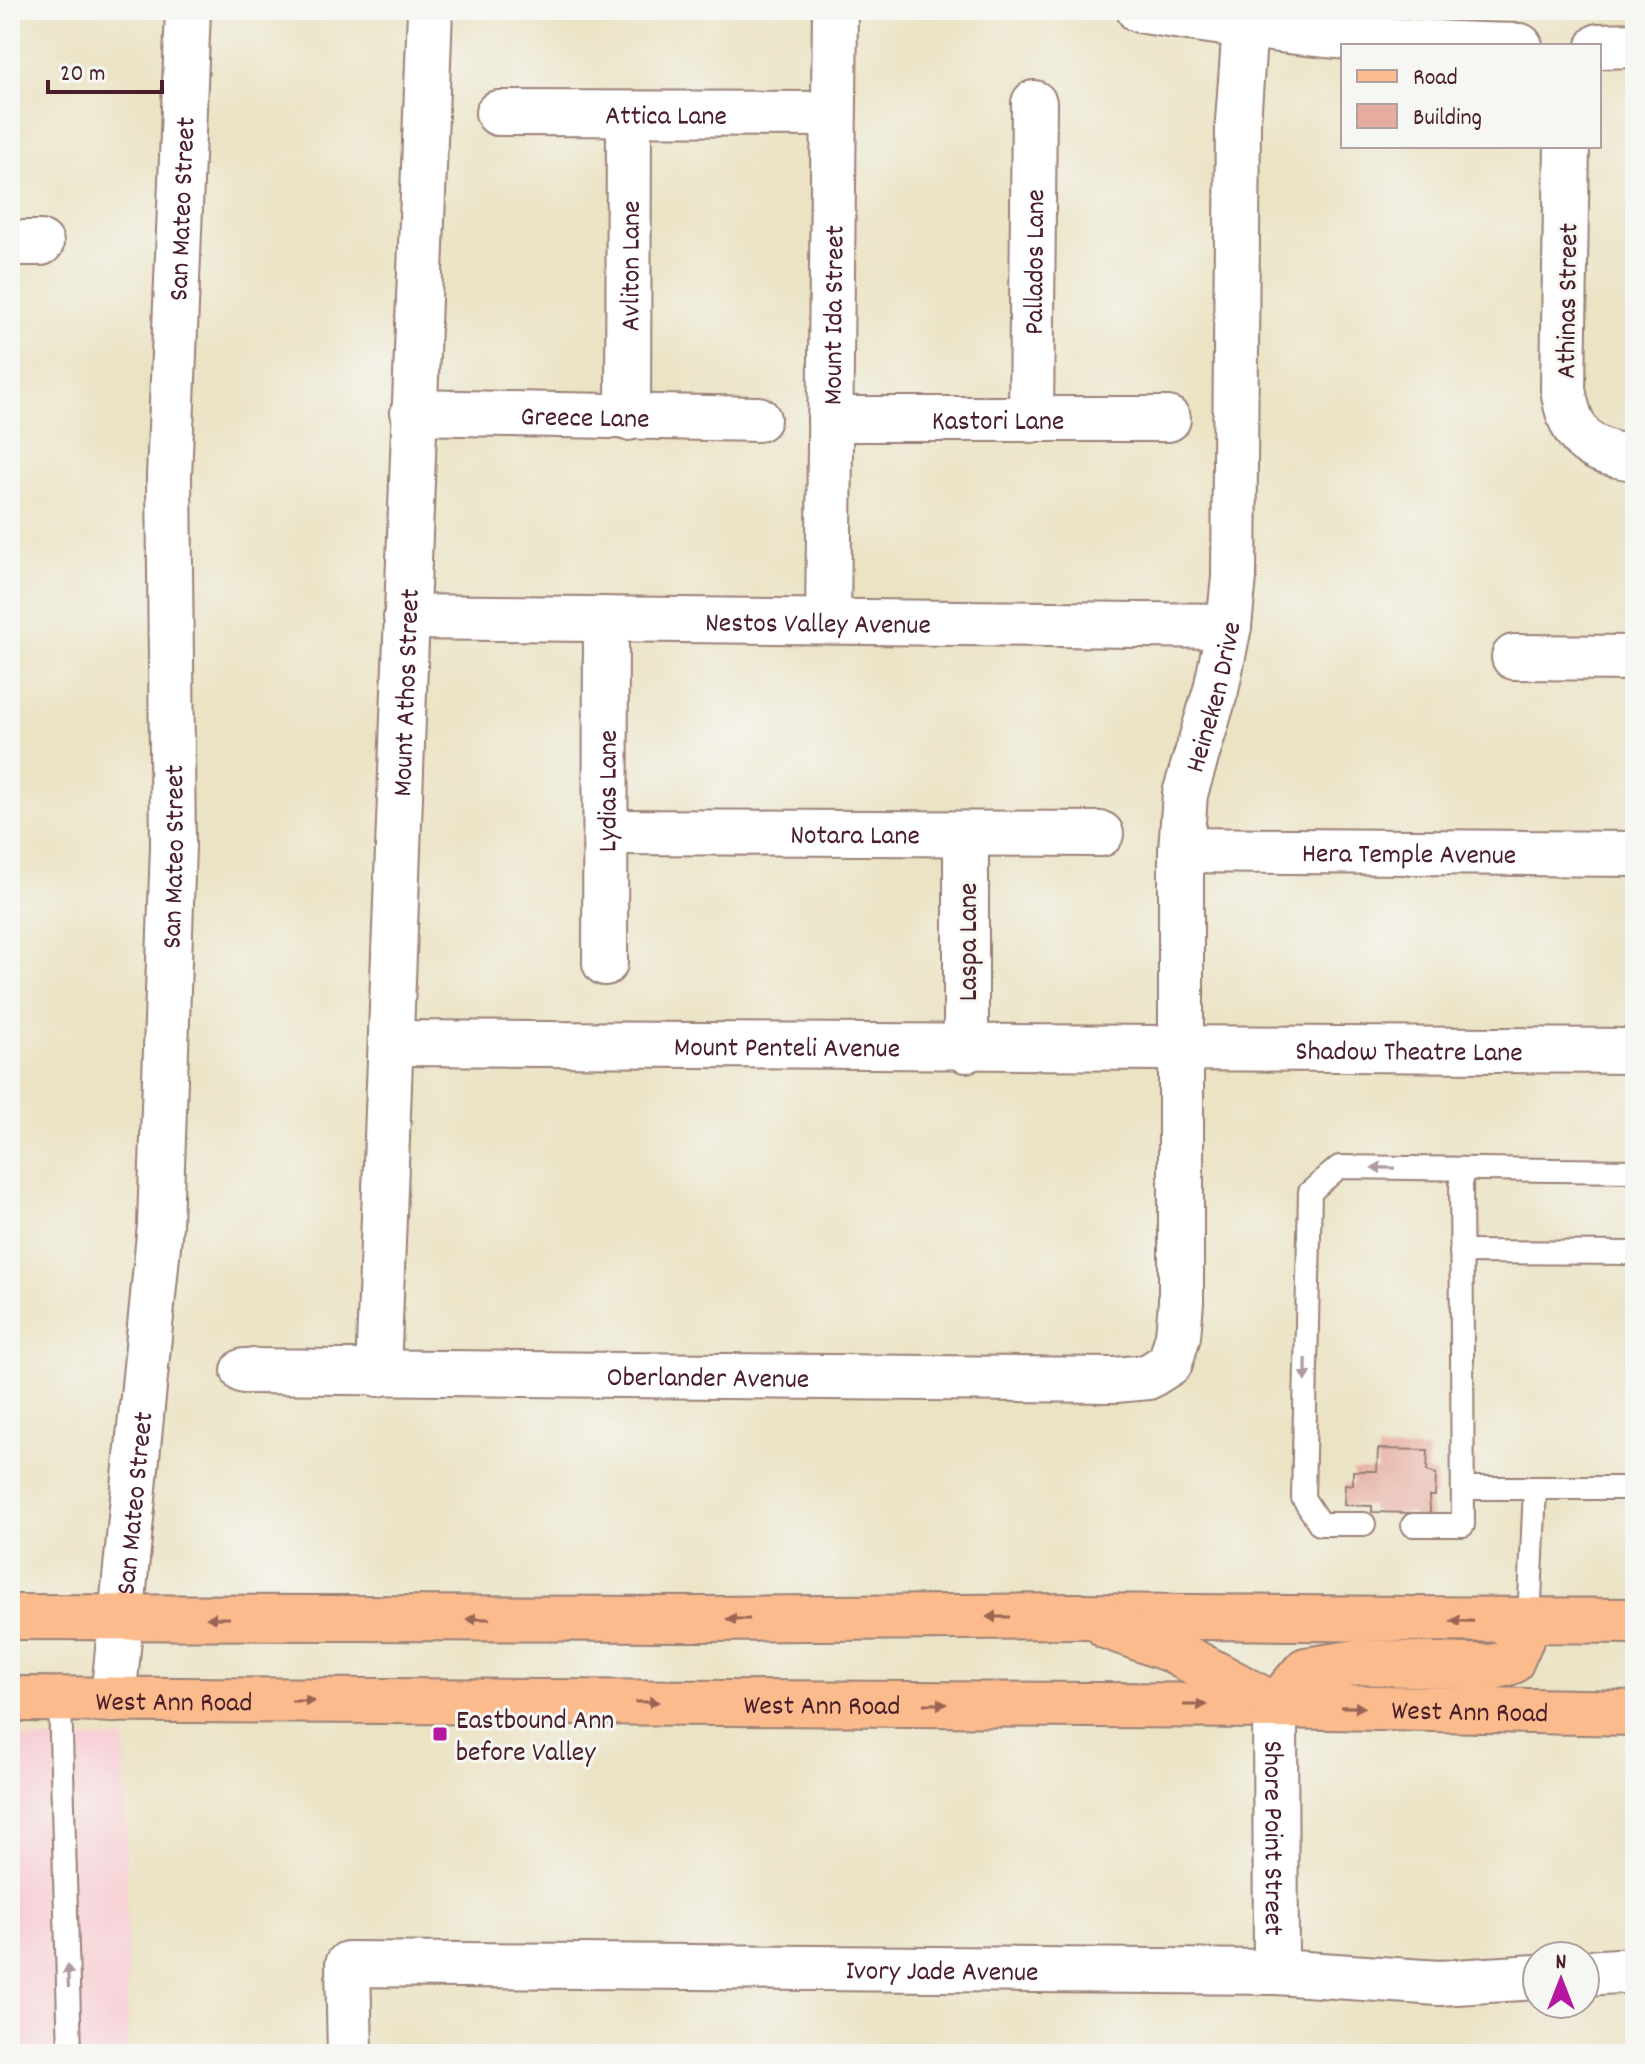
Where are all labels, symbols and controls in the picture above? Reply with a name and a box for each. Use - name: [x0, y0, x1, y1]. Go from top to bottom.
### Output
- scale bar: [48, 44, 162, 94]
- legend: [1341, 44, 1601, 148]
- text: 20 m: [60, 58, 106, 92]
- text: Road: [1413, 62, 1458, 96]
- street label: Attica Lane: [605, 98, 727, 139]
- text: Building: [1413, 102, 1482, 136]
- street label: San Mateo Street: [161, 116, 209, 302]
- street label: Pallados Lane: [1017, 189, 1058, 335]
- street label: Avliton Lane: [613, 201, 654, 331]
- street label: Athinas Street: [1549, 223, 1591, 379]
- street label: Mount Ida Street: [815, 225, 858, 405]
- street label: Greece Lane: [520, 399, 650, 442]
- street label: Kastori Lane: [932, 404, 1064, 444]
- street label: Mount Athos Street: [385, 588, 433, 797]
- street label: Nestos Valley Avenue: [705, 605, 931, 648]
- street label: Heineken Drive: [1178, 619, 1254, 778]
- street label: Lydias Lane: [590, 730, 631, 852]
- street label: San Mateo Street: [154, 764, 198, 949]
- street label: Notara Lane: [790, 818, 920, 858]
- street label: Hera Temple Avenue: [1302, 836, 1516, 878]
- street label: Laspa Lane: [951, 883, 991, 1001]
- street label: Mount Penteli Avenue: [674, 1030, 900, 1071]
- street label: Shadow Theatre Lane: [1295, 1034, 1523, 1075]
- one-way arrow: [1370, 1162, 1395, 1174]
- one-way arrow: [1300, 1358, 1312, 1383]
- street label: Oberlander Avenue: [606, 1360, 809, 1402]
- street label: San Mateo Street: [109, 1410, 166, 1597]
- one-way arrow: [985, 1611, 1010, 1623]
- one-way arrow: [205, 1612, 230, 1624]
- one-way arrow: [465, 1613, 490, 1625]
- one-way arrow: [725, 1613, 750, 1625]
- one-way arrow: [1449, 1615, 1474, 1627]
- street label: West Ann Road: [95, 1684, 253, 1725]
- street label: West Ann Road: [743, 1688, 901, 1729]
- street label: West Ann Road: [1391, 1693, 1549, 1736]
- one-way arrow: [291, 1695, 316, 1707]
- one-way arrow: [635, 1696, 660, 1708]
- one-way arrow: [923, 1698, 948, 1710]
- one-way arrow: [1183, 1699, 1208, 1711]
- one-way arrow: [1341, 1701, 1366, 1714]
- place label: Eastbound Ann before Valley: [456, 1703, 614, 1775]
- marker: Eastbound Ann before Valley: [431, 1725, 449, 1743]
- street label: Shore Point Street: [1250, 1740, 1291, 1936]
- north arrow: [1521, 1940, 1601, 2020]
- text: N: [1556, 1948, 1567, 1979]
- street label: Ivory Jade Avenue: [845, 1953, 1039, 1995]
- one-way arrow: [61, 1963, 74, 1988]

